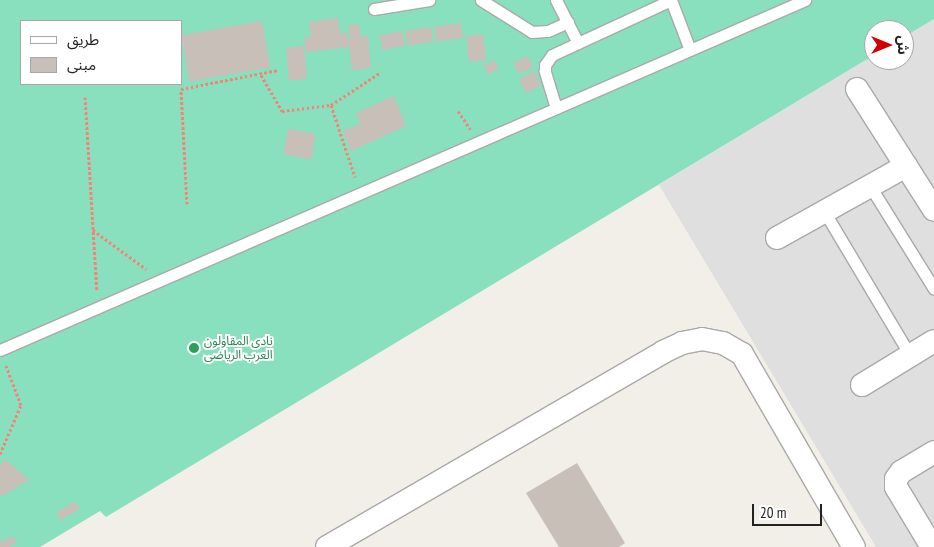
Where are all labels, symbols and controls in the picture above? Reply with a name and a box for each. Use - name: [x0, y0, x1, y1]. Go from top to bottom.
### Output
- legend: [20, 20, 182, 85]
- north arrow: [864, 20, 914, 70]
- text: طريق: [67, 30, 99, 49]
- text: ش: [894, 35, 912, 55]
- text: مبنى: [67, 55, 96, 74]
- place label: نادى المقاولون العرب الرياضى: [204, 334, 273, 362]
- marker: نادى المقاولون العرب الرياضى: [188, 342, 200, 354]
- scale bar: [754, 494, 824, 526]
- text: 20 m: [760, 503, 786, 522]

